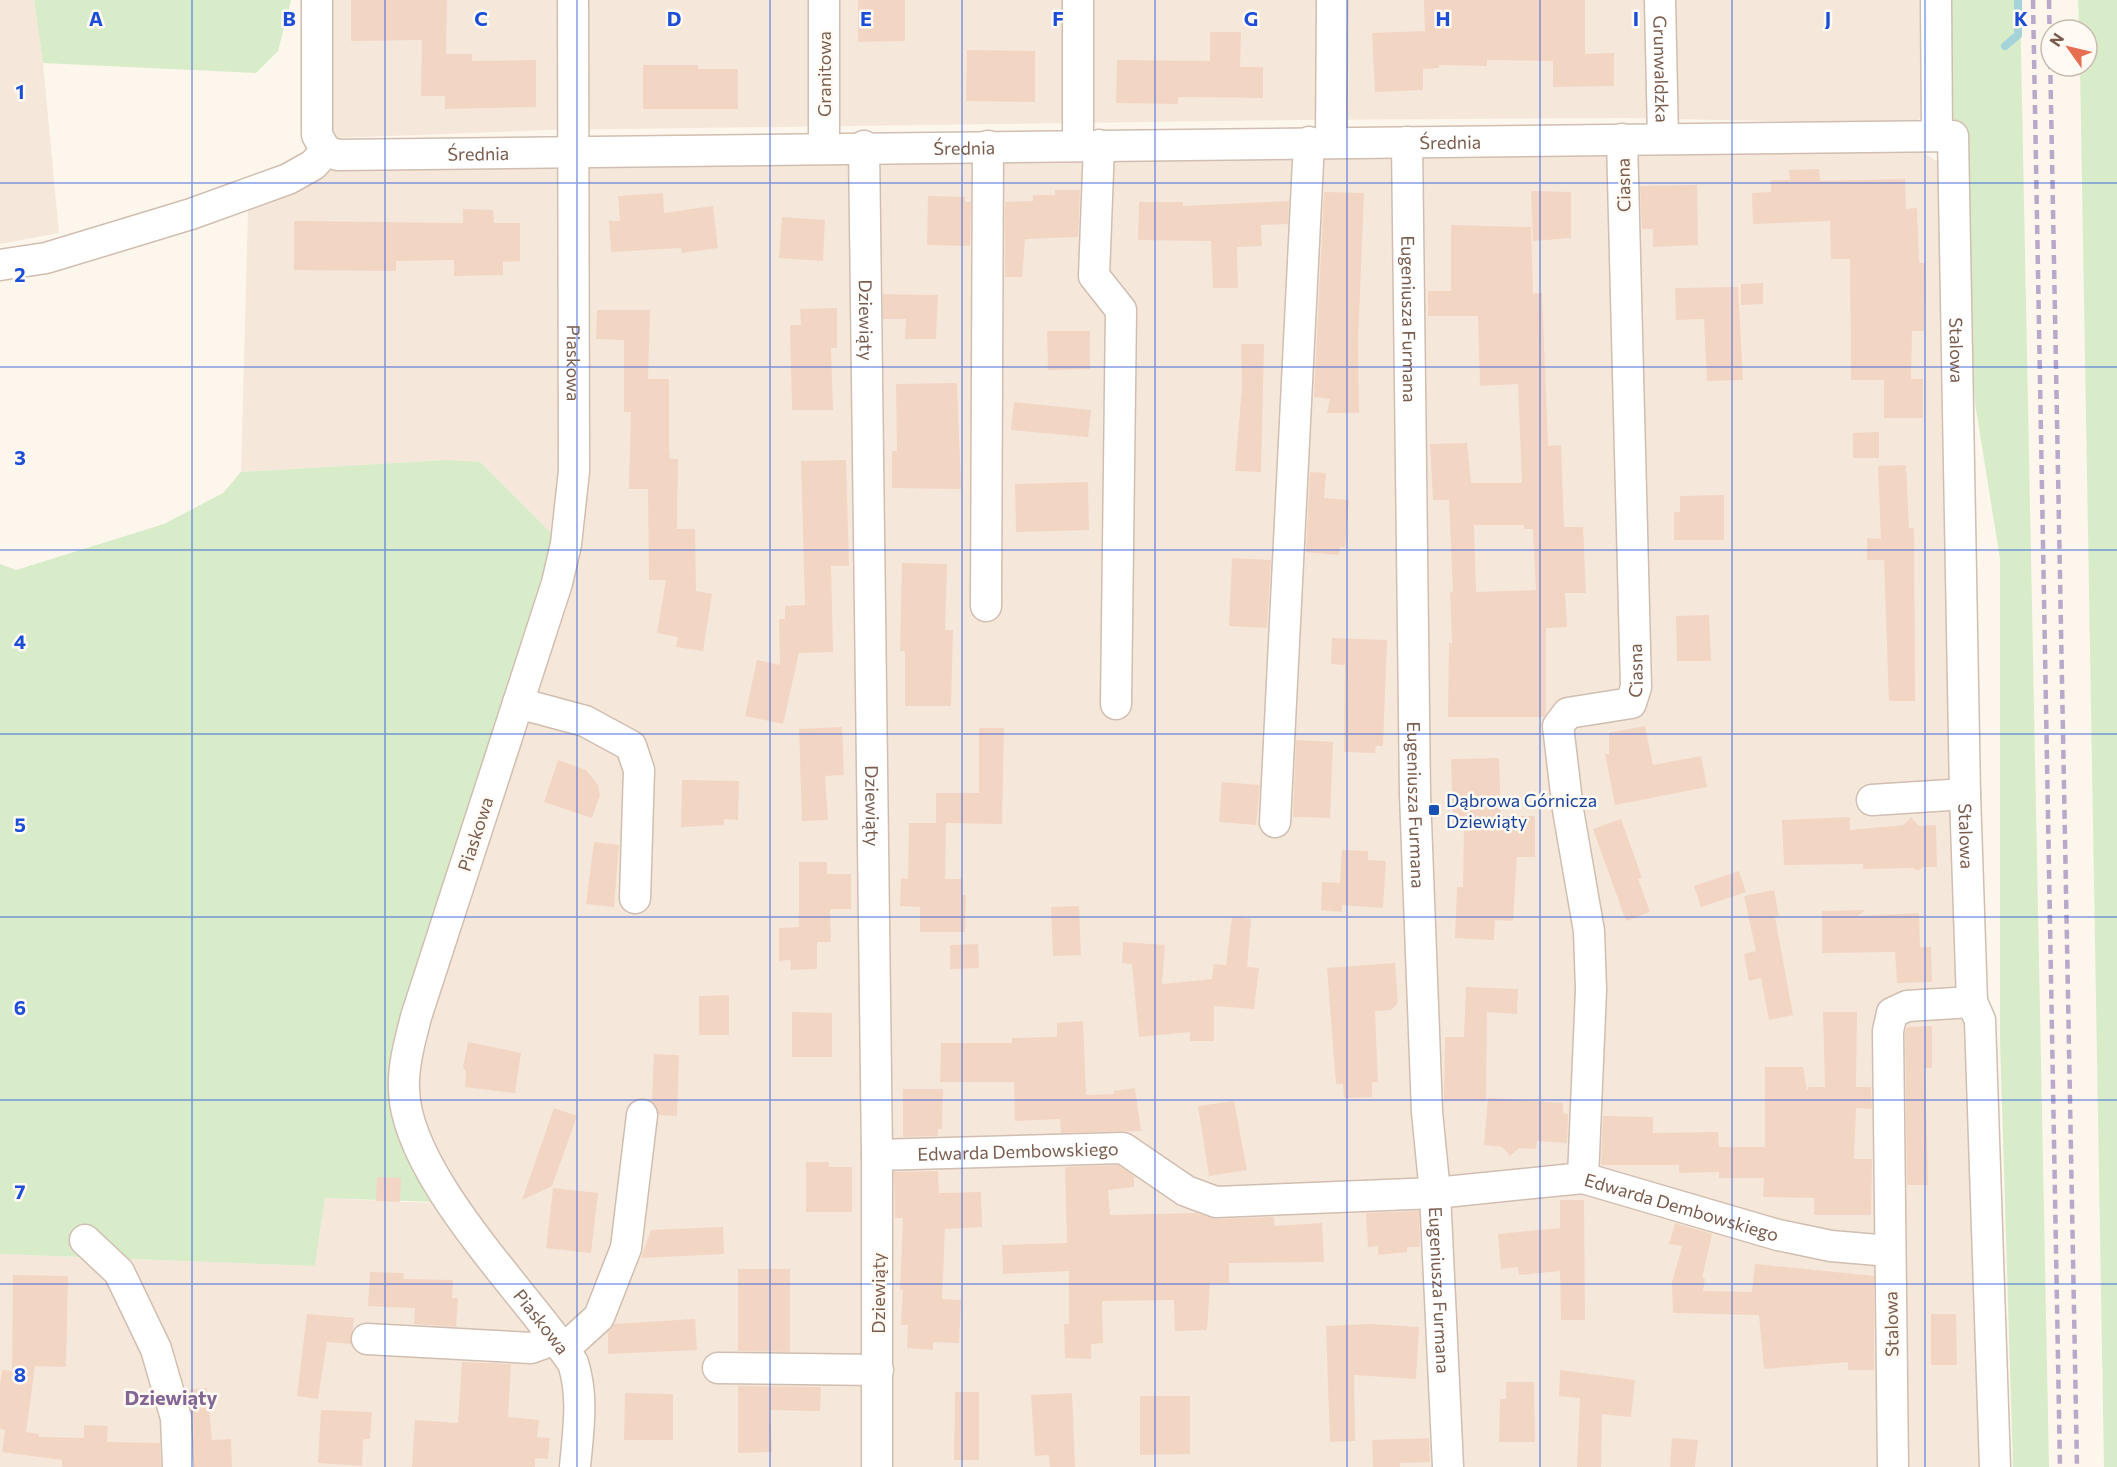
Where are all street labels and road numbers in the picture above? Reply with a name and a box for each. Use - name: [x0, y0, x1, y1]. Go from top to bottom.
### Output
- street label: Grunwaldzka: [1649, 15, 1674, 123]
- street label: Granitowa: [813, 31, 835, 117]
- street label: Średnia: [1419, 131, 1481, 153]
- street label: Średnia: [933, 136, 995, 159]
- street label: Średnia: [447, 142, 509, 165]
- street label: Ciasna: [1612, 158, 1634, 212]
- street label: Eugeniusza Furmana: [1397, 235, 1421, 403]
- street label: Dziewiąty: [855, 279, 878, 361]
- street label: Stalowa: [1945, 317, 1969, 383]
- street label: Piaskowa: [563, 324, 585, 402]
- street label: Ciasna: [1622, 643, 1647, 701]
- street label: Eugeniusza Furmana: [1403, 721, 1430, 889]
- street label: Dziewiąty: [861, 765, 884, 847]
- street label: Piaskowa: [453, 794, 497, 874]
- street label: Stalowa: [1954, 803, 1979, 869]
- street label: Edwarda Dembowskiego: [917, 1137, 1119, 1165]
- street label: Edwarda Dembowskiego: [1582, 1168, 1781, 1246]
- street label: Eugeniusza Furmana: [1425, 1206, 1455, 1374]
- street label: Dziewiąty: [867, 1252, 889, 1334]
- street label: Piaskowa: [509, 1284, 574, 1358]
- street label: Stalowa: [1879, 1291, 1903, 1357]

